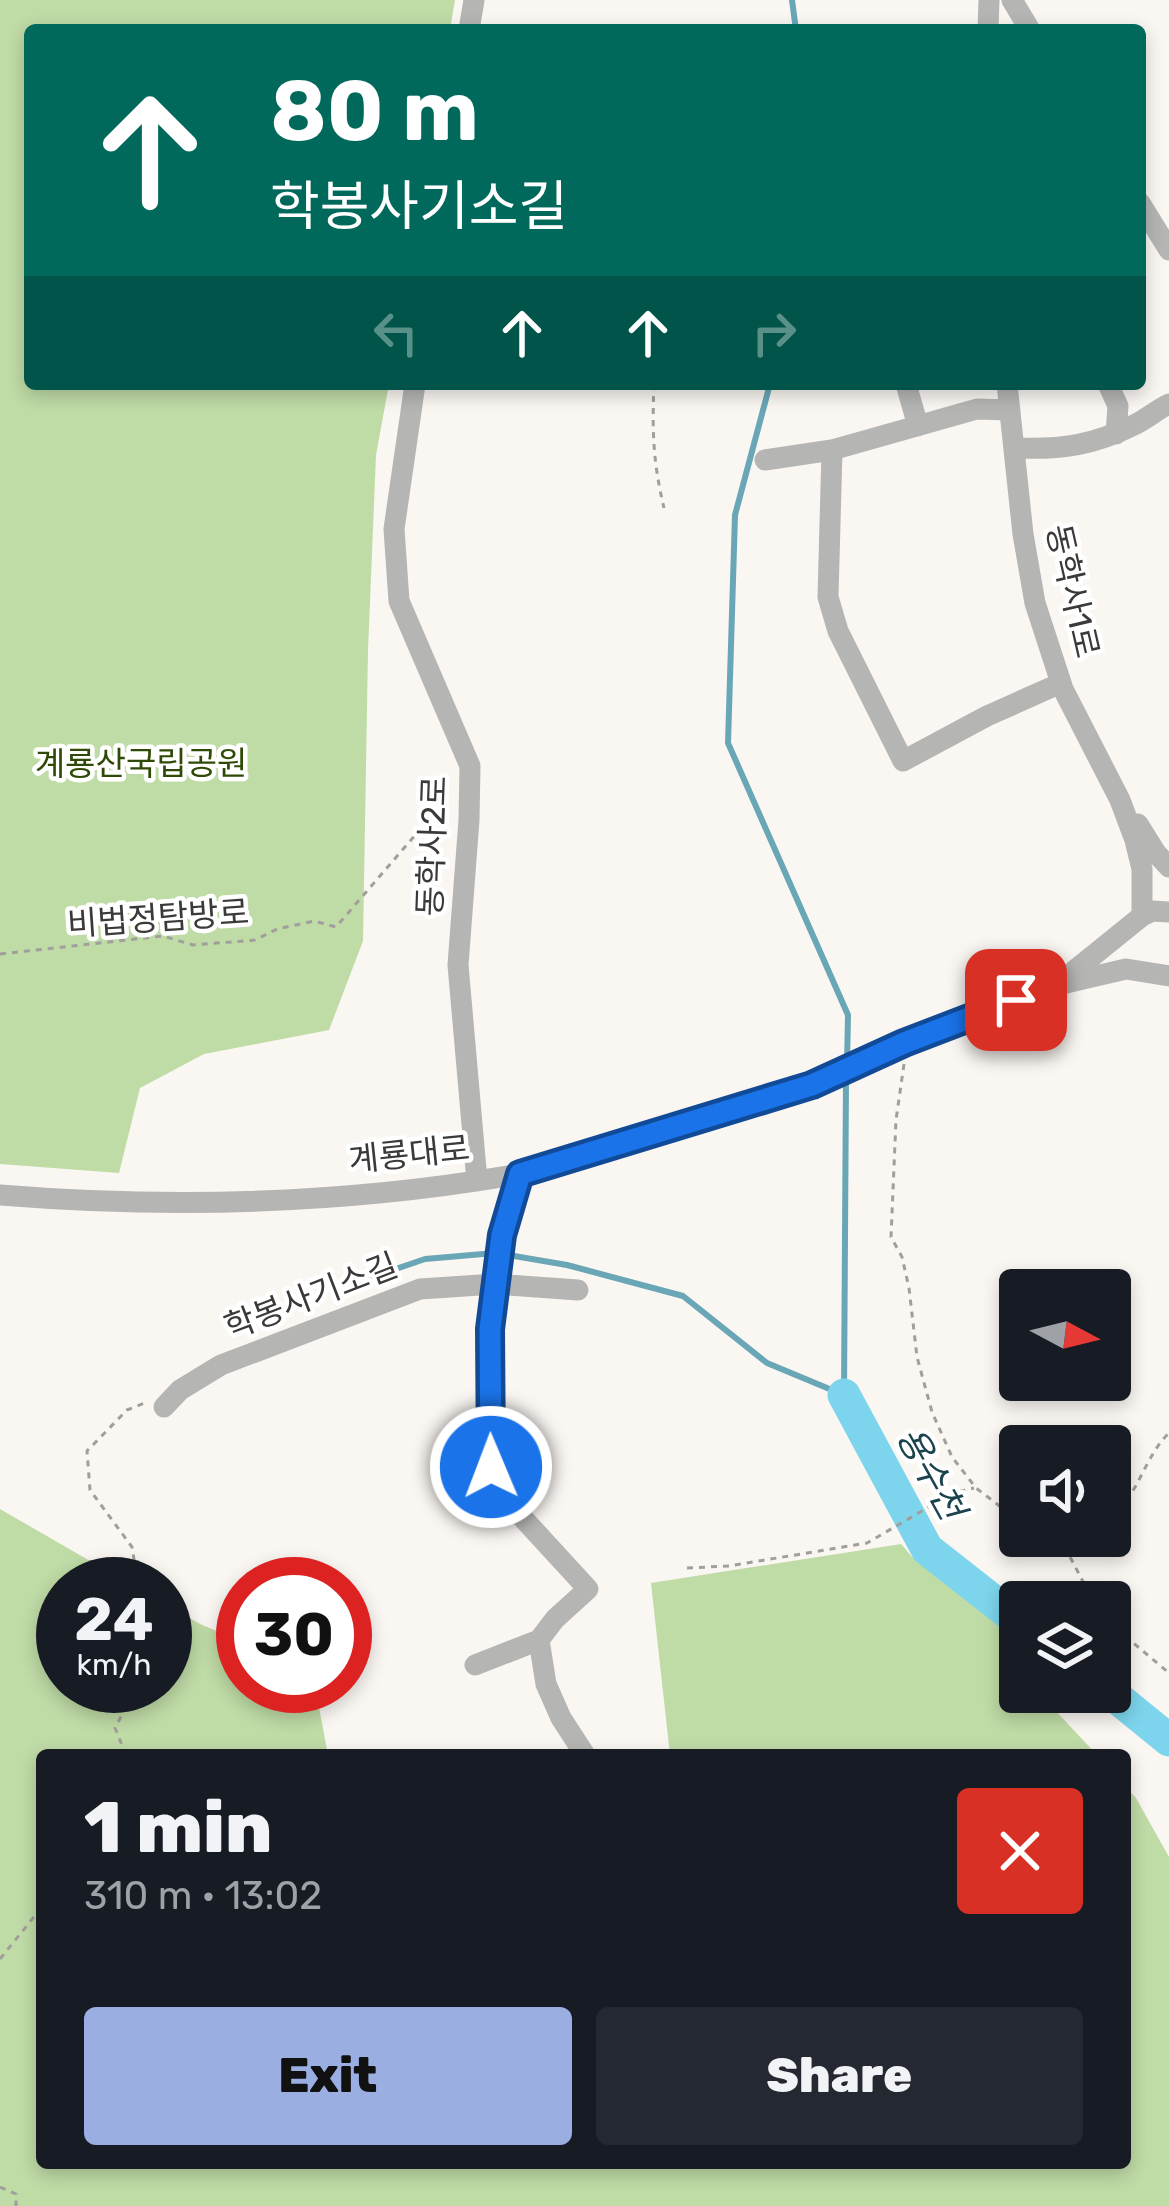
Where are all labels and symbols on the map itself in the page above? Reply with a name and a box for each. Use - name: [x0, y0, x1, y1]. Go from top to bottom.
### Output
- street label: 동학사1로: [1039, 521, 1107, 661]
- park label: 계룡산국립공원: [35, 744, 247, 783]
- street label: 동학사2로: [410, 775, 454, 917]
- street label: 비법정탐방로: [66, 892, 250, 944]
- pin: [965, 949, 1067, 1051]
- street label: 계룡대로: [347, 1128, 471, 1180]
- street label: 학봉사기소길: [219, 1245, 403, 1347]
- north arrow: [999, 1269, 1131, 1401]
- position arrow: [428, 1404, 554, 1530]
- water label: 용수천: [888, 1419, 976, 1530]
- speed limit sign: 30: [216, 1557, 372, 1713]

